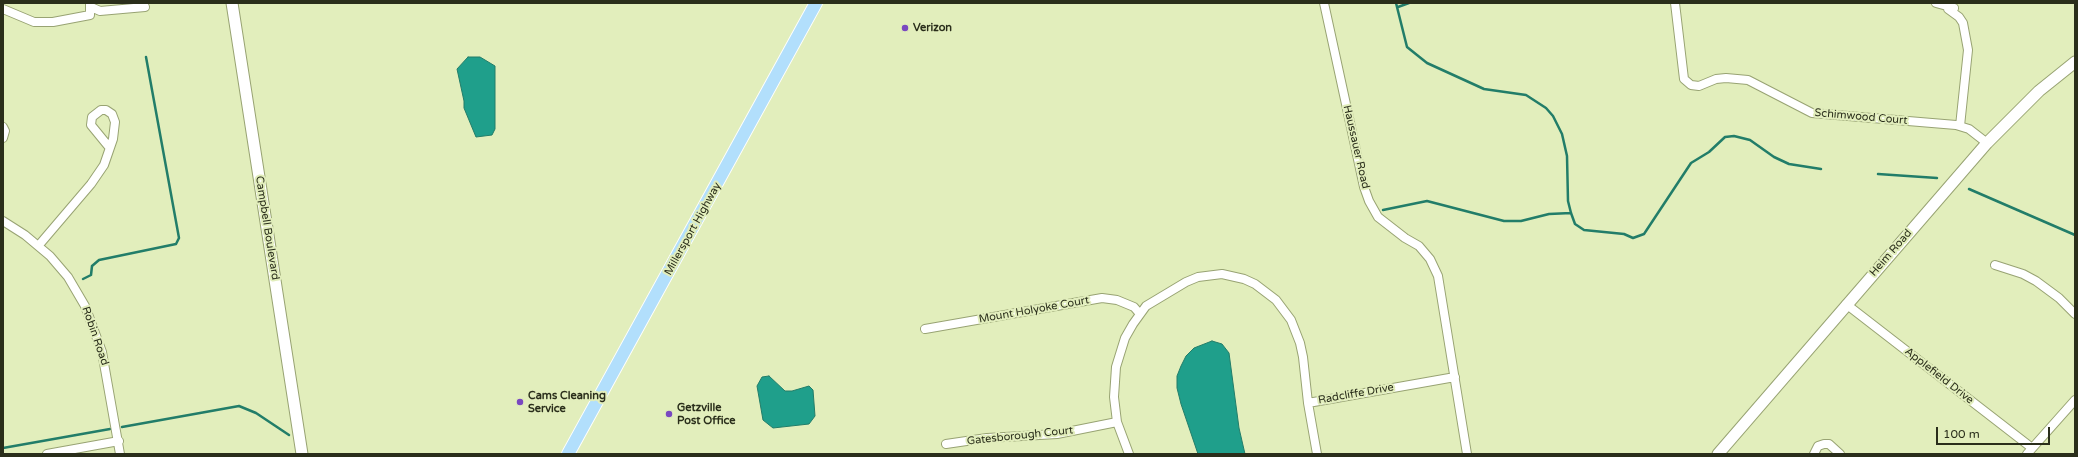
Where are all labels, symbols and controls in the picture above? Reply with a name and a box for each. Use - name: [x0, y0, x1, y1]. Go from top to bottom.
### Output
- place label: Verizon: [913, 21, 952, 35]
- marker: Verizon: [900, 23, 910, 33]
- street label: Haussauer Road: [1340, 104, 1372, 190]
- street label: Schimwood Court: [1814, 106, 1908, 128]
- street label: Campbell Boulevard: [252, 175, 282, 281]
- street label: Millersport Highway: [662, 180, 724, 278]
- street label: Heim Road: [1867, 227, 1915, 279]
- street label: Mount Holyoke Court: [978, 294, 1090, 326]
- street label: Robin Road: [79, 305, 111, 367]
- street label: Applefield Drive: [1902, 345, 1976, 407]
- street label: Radcliffe Drive: [1317, 381, 1395, 407]
- place label: Cams Cleaning Service: [528, 389, 606, 415]
- marker: Cams Cleaning Service: [515, 397, 525, 407]
- place label: Getzville Post Office: [677, 401, 736, 427]
- marker: Getzville Post Office: [664, 409, 674, 419]
- scale bar: [1938, 419, 2052, 445]
- street label: Gatesborough Court: [966, 424, 1074, 448]
- text: 100 m: [1943, 427, 1980, 441]

